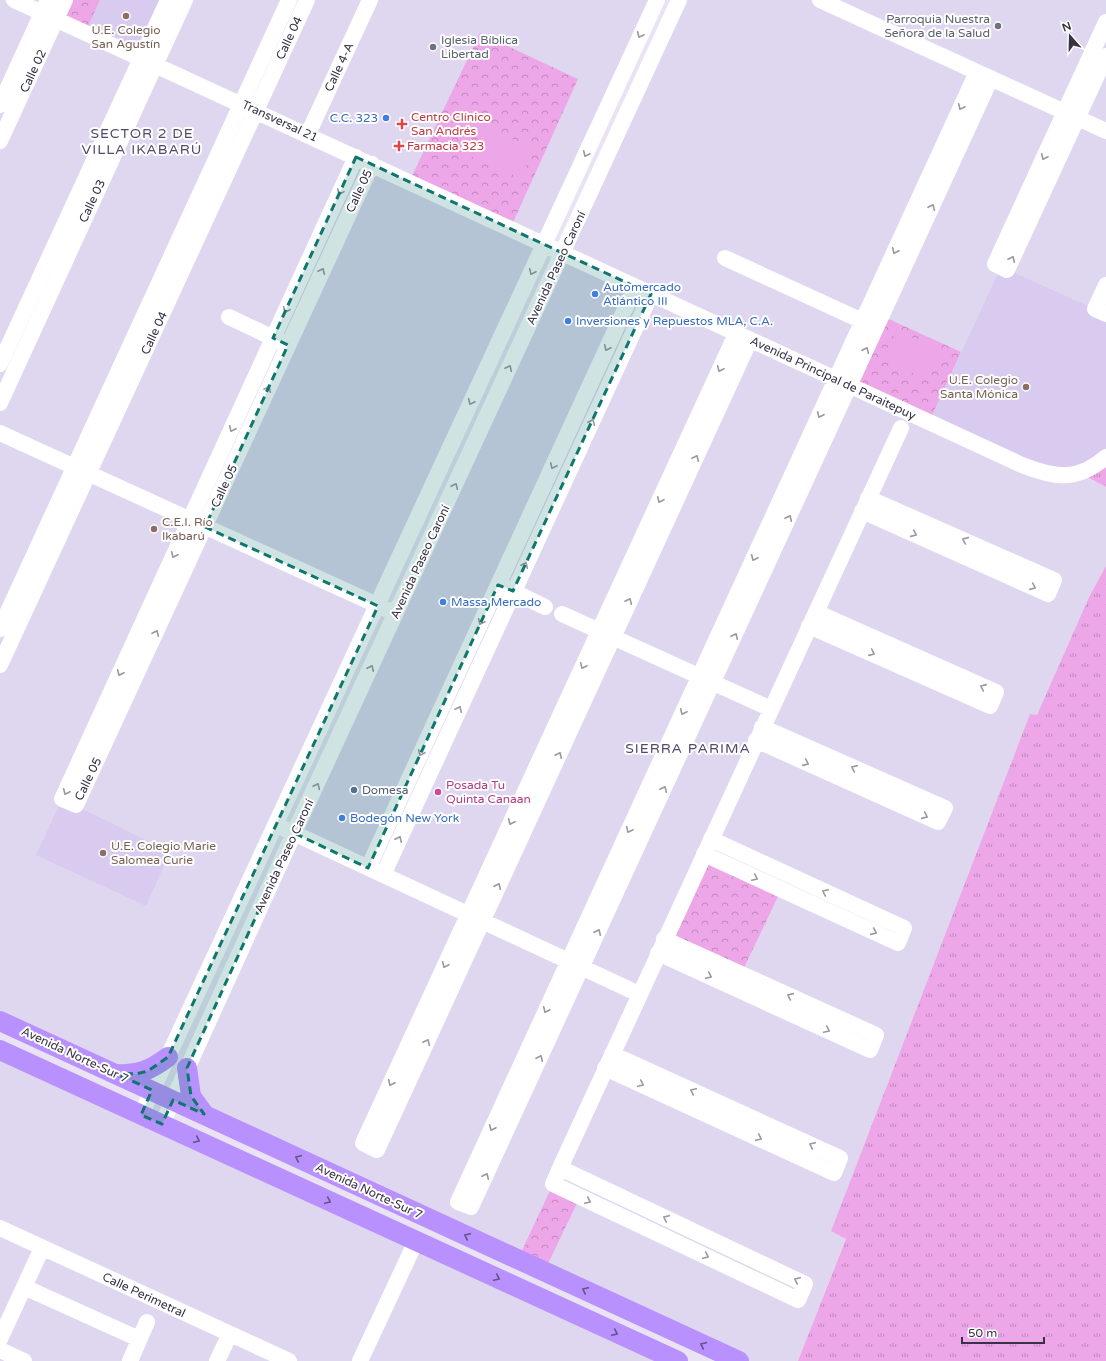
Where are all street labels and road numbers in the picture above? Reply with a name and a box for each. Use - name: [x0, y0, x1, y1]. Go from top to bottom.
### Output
- street label: Calle 04: [273, 14, 305, 62]
- street label: Calle 4-A: [322, 40, 356, 94]
- street label: Calle 02: [17, 47, 49, 95]
- street label: Transversal 21: [240, 97, 320, 145]
- street label: Calle 05: [343, 167, 375, 215]
- street label: Calle 03: [76, 177, 108, 225]
- street label: Avenida Paseo Caroní: [523, 209, 589, 327]
- street label: Calle 04: [138, 309, 170, 357]
- street label: Avenida Principal de Paraitepuy: [748, 333, 918, 423]
- street label: Calle 05: [208, 462, 240, 510]
- street label: Avenida Paseo Caroní: [387, 503, 453, 621]
- street label: Calle 05: [72, 755, 104, 803]
- street label: Avenida Paseo Caroní: [251, 797, 317, 915]
- street label: Avenida Norte-Sur 7: [19, 1024, 131, 1086]
- street label: Avenida Norte-Sur 7: [313, 1160, 425, 1222]
- street label: Calle Perimetral: [100, 1270, 188, 1320]

